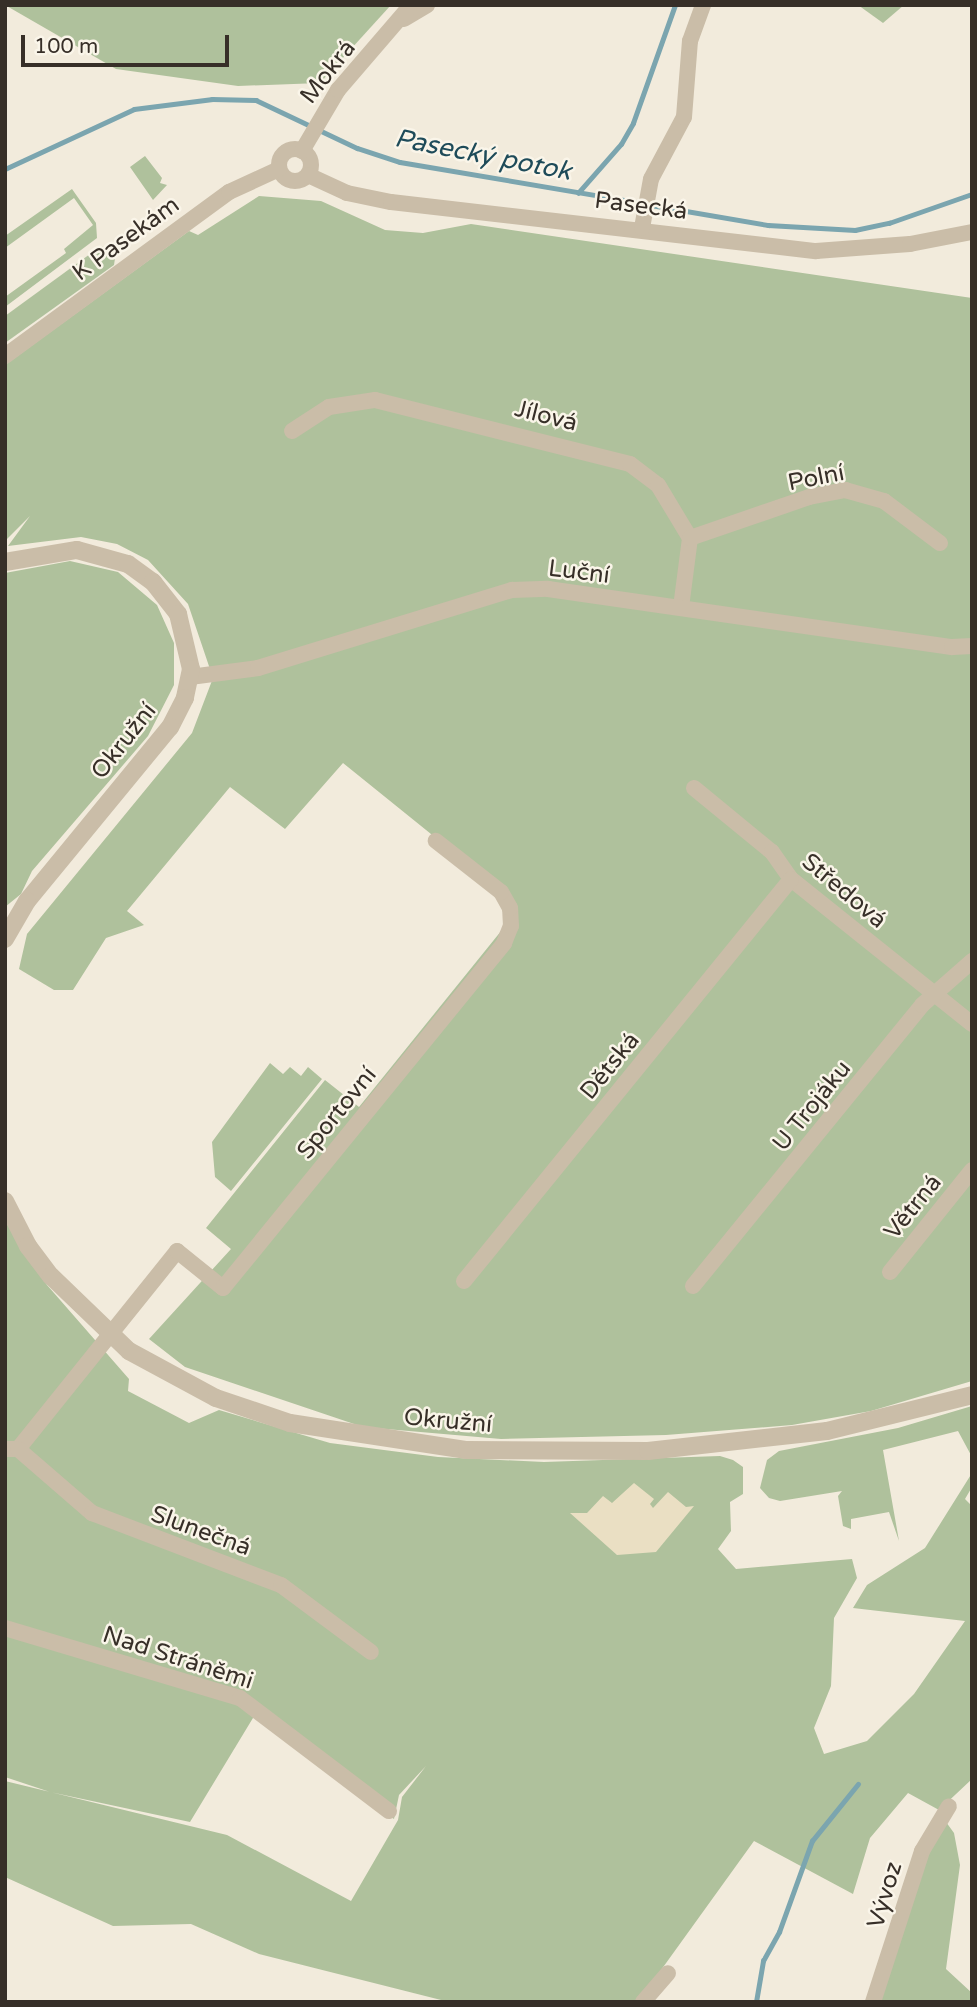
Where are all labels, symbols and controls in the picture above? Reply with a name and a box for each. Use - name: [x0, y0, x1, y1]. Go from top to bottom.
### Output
- scale bar: [24, 21, 233, 65]
- text: 100 m: [34, 34, 98, 59]
- street label: Mokrá: [294, 34, 362, 110]
- water label: Pasecký potok: [392, 123, 574, 187]
- street label: Pasecká: [593, 186, 689, 226]
- street label: K Pasekám: [67, 191, 185, 287]
- street label: Jílová: [512, 394, 580, 438]
- street label: Polní: [785, 458, 847, 498]
- street label: Luční: [547, 554, 611, 590]
- street label: Okružní: [85, 697, 163, 785]
- street label: Středová: [796, 847, 892, 935]
- street label: Dětská: [574, 1027, 646, 1105]
- street label: U Trojáku: [767, 1055, 857, 1157]
- street label: Sportovní: [291, 1061, 383, 1165]
- street label: Větrná: [878, 1169, 948, 1245]
- street label: Okružní: [403, 1403, 493, 1439]
- street label: Slunečná: [147, 1500, 255, 1562]
- street label: Nad Stráněmi: [99, 1620, 257, 1696]
- street label: Vývoz: [861, 1858, 909, 1932]

